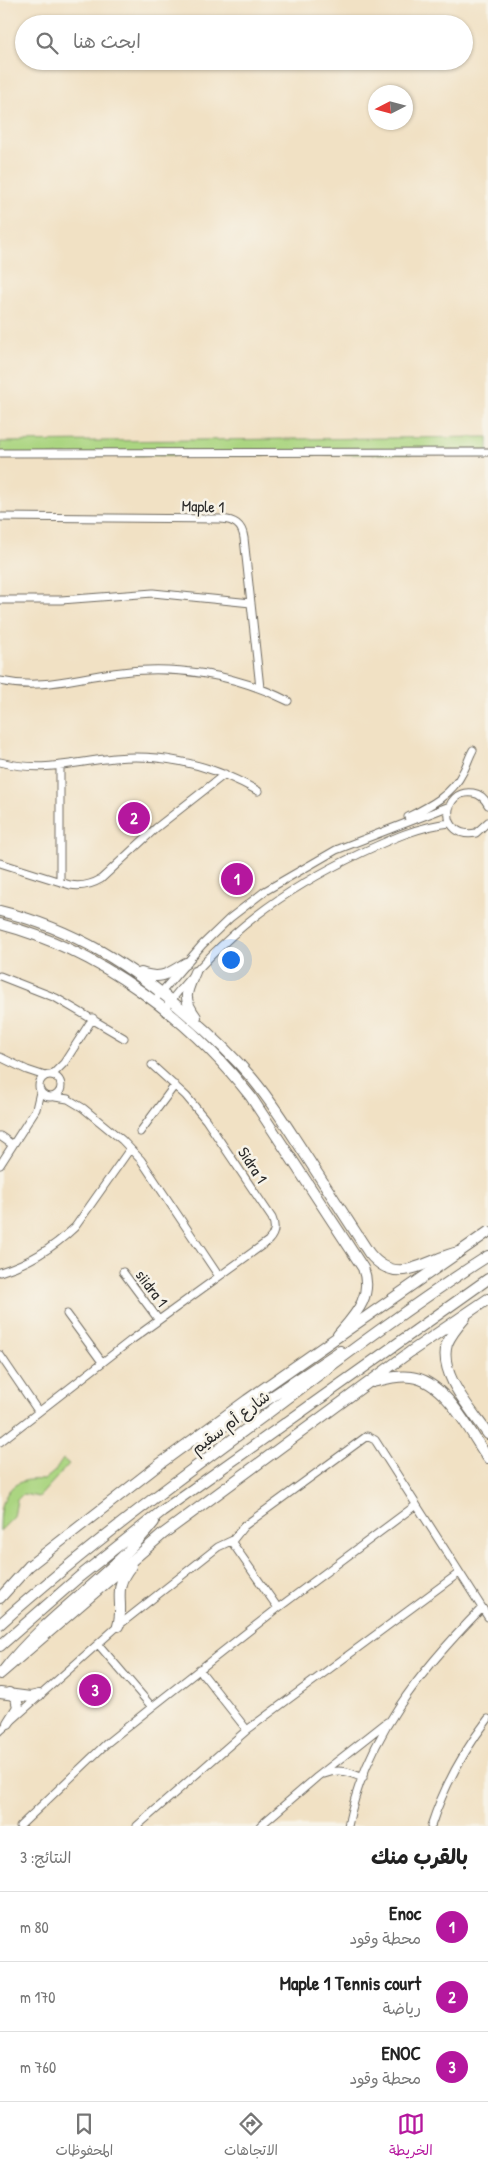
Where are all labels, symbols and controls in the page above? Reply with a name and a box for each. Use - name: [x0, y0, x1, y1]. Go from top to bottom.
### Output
- search box: [15, 15, 473, 70]
- text: ابحث هنا: [73, 28, 141, 54]
- icon: search: [33, 29, 61, 57]
- north arrow: [368, 85, 413, 130]
- street label: Maple 1: [181, 494, 225, 518]
- pin: 2: [118, 799, 150, 837]
- pin: 1: [221, 860, 253, 898]
- your location: [218, 947, 244, 973]
- street label: Sidra 1: [233, 1143, 273, 1188]
- street label: siidra 1: [131, 1265, 173, 1311]
- street label: شارع أم سقيم: [186, 1385, 275, 1461]
- pin: 3: [79, 1671, 111, 1709]
- text: بالقرب منك: [371, 1842, 468, 1871]
- text: النتائج: 3: [20, 1846, 71, 1868]
- text: Enoc: [389, 1900, 421, 1926]
- text: 80 m: [20, 1916, 49, 1938]
- text: 1: [449, 1916, 455, 1938]
- text: محطة وقود: [350, 1927, 421, 1949]
- text: Maple 1 Tennis court: [280, 1970, 421, 1996]
- text: 170 m: [20, 1986, 55, 2008]
- text: 2: [448, 1986, 456, 2008]
- text: رياضة: [383, 1997, 421, 2019]
- text: ENOC: [382, 2040, 421, 2066]
- text: 760 m: [20, 2056, 56, 2078]
- text: 3: [448, 2056, 456, 2078]
- text: محطة وقود: [350, 2067, 421, 2089]
- tab: المحفوظات: [55, 2110, 113, 2163]
- tab: الاتجاهات: [224, 2110, 278, 2163]
- tab: الخريطة: [389, 2110, 433, 2163]

